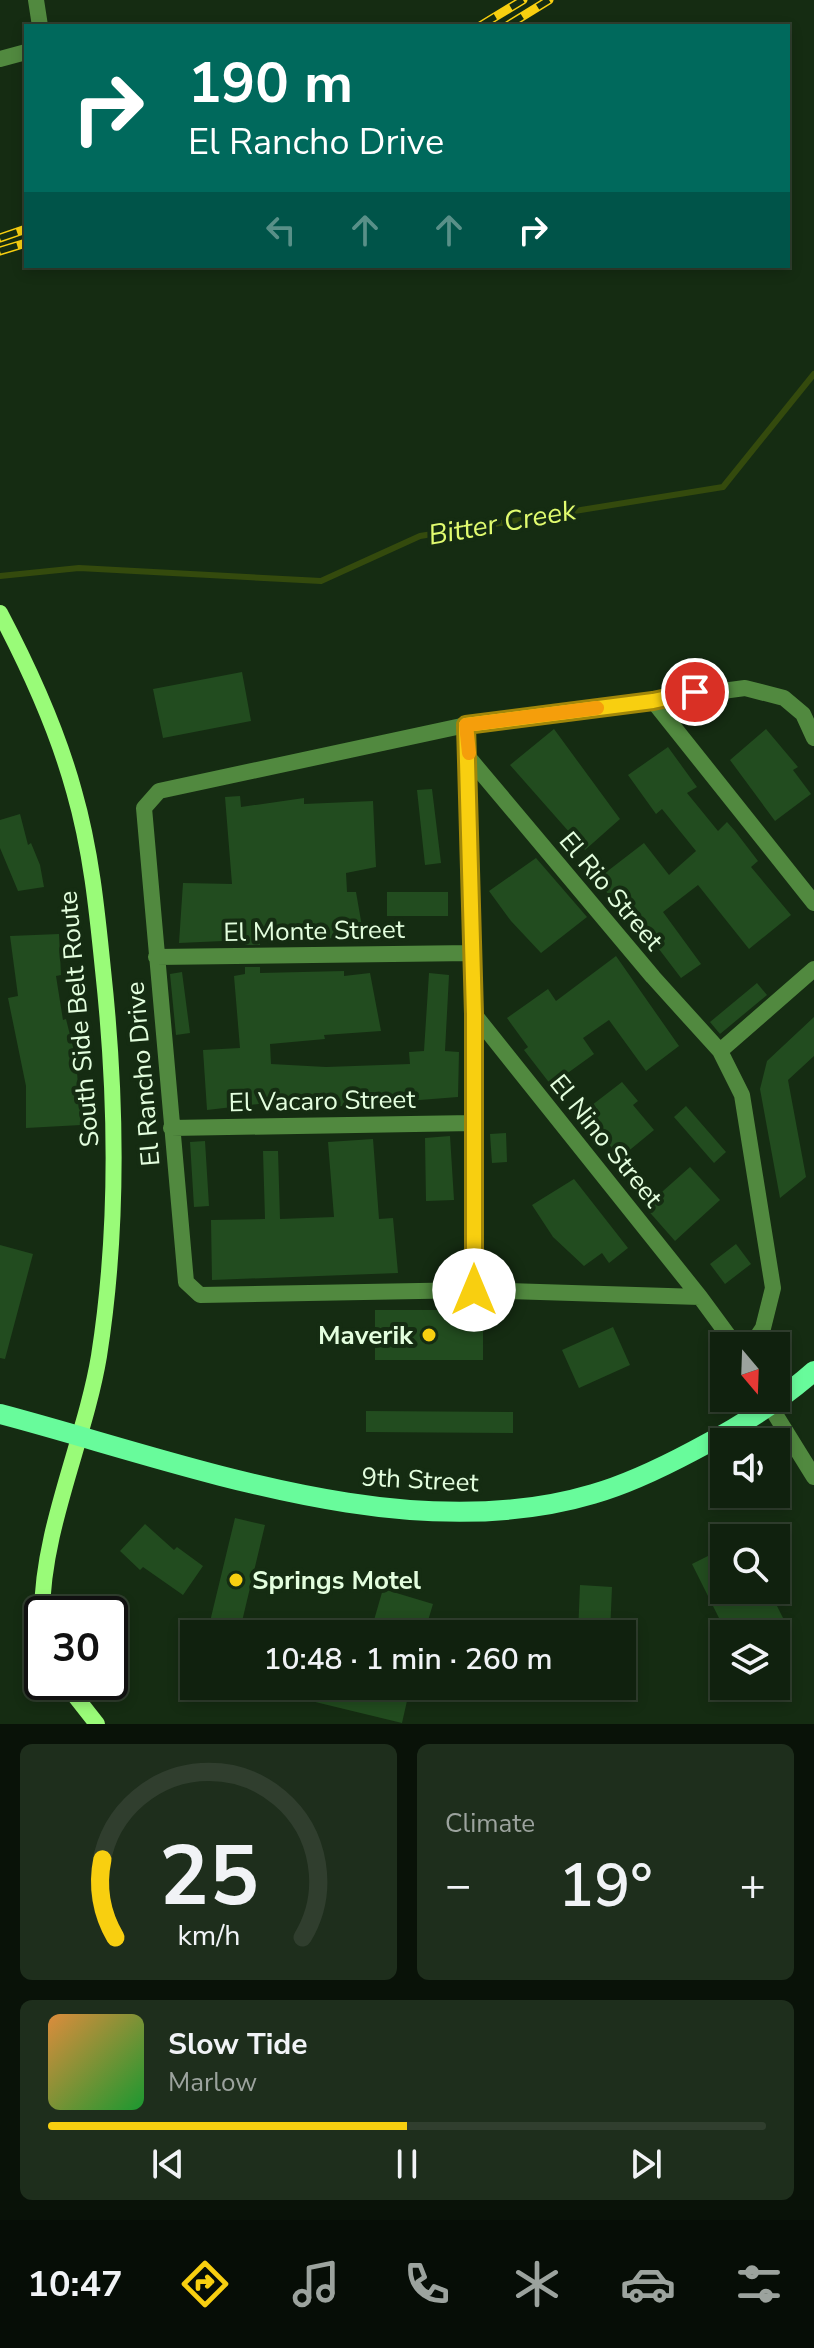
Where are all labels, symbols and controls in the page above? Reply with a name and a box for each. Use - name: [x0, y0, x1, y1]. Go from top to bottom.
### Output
- text: 190 m: [188, 45, 353, 122]
- icon: right: [56, 56, 160, 160]
- text: El Rancho Drive: [188, 118, 444, 167]
- icon: left: [259, 208, 303, 252]
- icon: ahead: [343, 208, 387, 252]
- icon: ahead: [427, 208, 471, 252]
- icon: right: [511, 208, 555, 252]
- water label: Bitter Creek: [425, 491, 580, 555]
- pin: [661, 658, 729, 726]
- icon: arrive: [673, 670, 717, 714]
- street label: El Rio Street: [551, 824, 672, 958]
- street label: South Side Belt Route: [50, 890, 108, 1148]
- street label: El Monte Street: [223, 912, 406, 950]
- street label: El Rancho Drive: [118, 980, 168, 1168]
- street label: El Nino Street: [542, 1067, 671, 1216]
- street label: El Vacaro Street: [228, 1082, 417, 1120]
- position arrow: [432, 1248, 516, 1332]
- place label: Maverik: [318, 1318, 414, 1353]
- marker: Maverik: [420, 1326, 438, 1344]
- north arrow: [710, 1332, 790, 1412]
- map controls: [710, 1332, 790, 1700]
- button: sound: [710, 1428, 790, 1508]
- street label: 9th Street: [361, 1459, 480, 1501]
- button: search: [710, 1524, 790, 1604]
- place label: Springs Motel: [252, 1563, 422, 1598]
- marker: Springs Motel: [227, 1571, 245, 1589]
- speed limit sign: 30: [24, 1596, 128, 1700]
- button: layers: [710, 1620, 790, 1700]
- text: 10:48 · 1 min · 260 m: [263, 1639, 553, 1680]
- text: Climate: [445, 1806, 535, 1841]
- text: 25: [159, 1820, 258, 1933]
- text: 19°: [558, 1845, 653, 1927]
- text: −: [445, 1856, 471, 1916]
- text: +: [740, 1856, 766, 1916]
- text: km/h: [177, 1916, 240, 1955]
- text: Slow Tide: [168, 2024, 308, 2065]
- text: Marlow: [168, 2065, 257, 2100]
- icon: previous: [146, 2142, 190, 2186]
- icon: pause: [385, 2142, 429, 2186]
- icon: next: [624, 2142, 668, 2186]
- icon: directions: [177, 2256, 233, 2312]
- icon: music: [288, 2256, 344, 2312]
- icon: phone: [399, 2256, 455, 2312]
- icon: climate: [509, 2256, 565, 2312]
- icon: car: [620, 2256, 676, 2312]
- icon: filters: [731, 2256, 787, 2312]
- text: 10:47: [27, 2260, 123, 2309]

